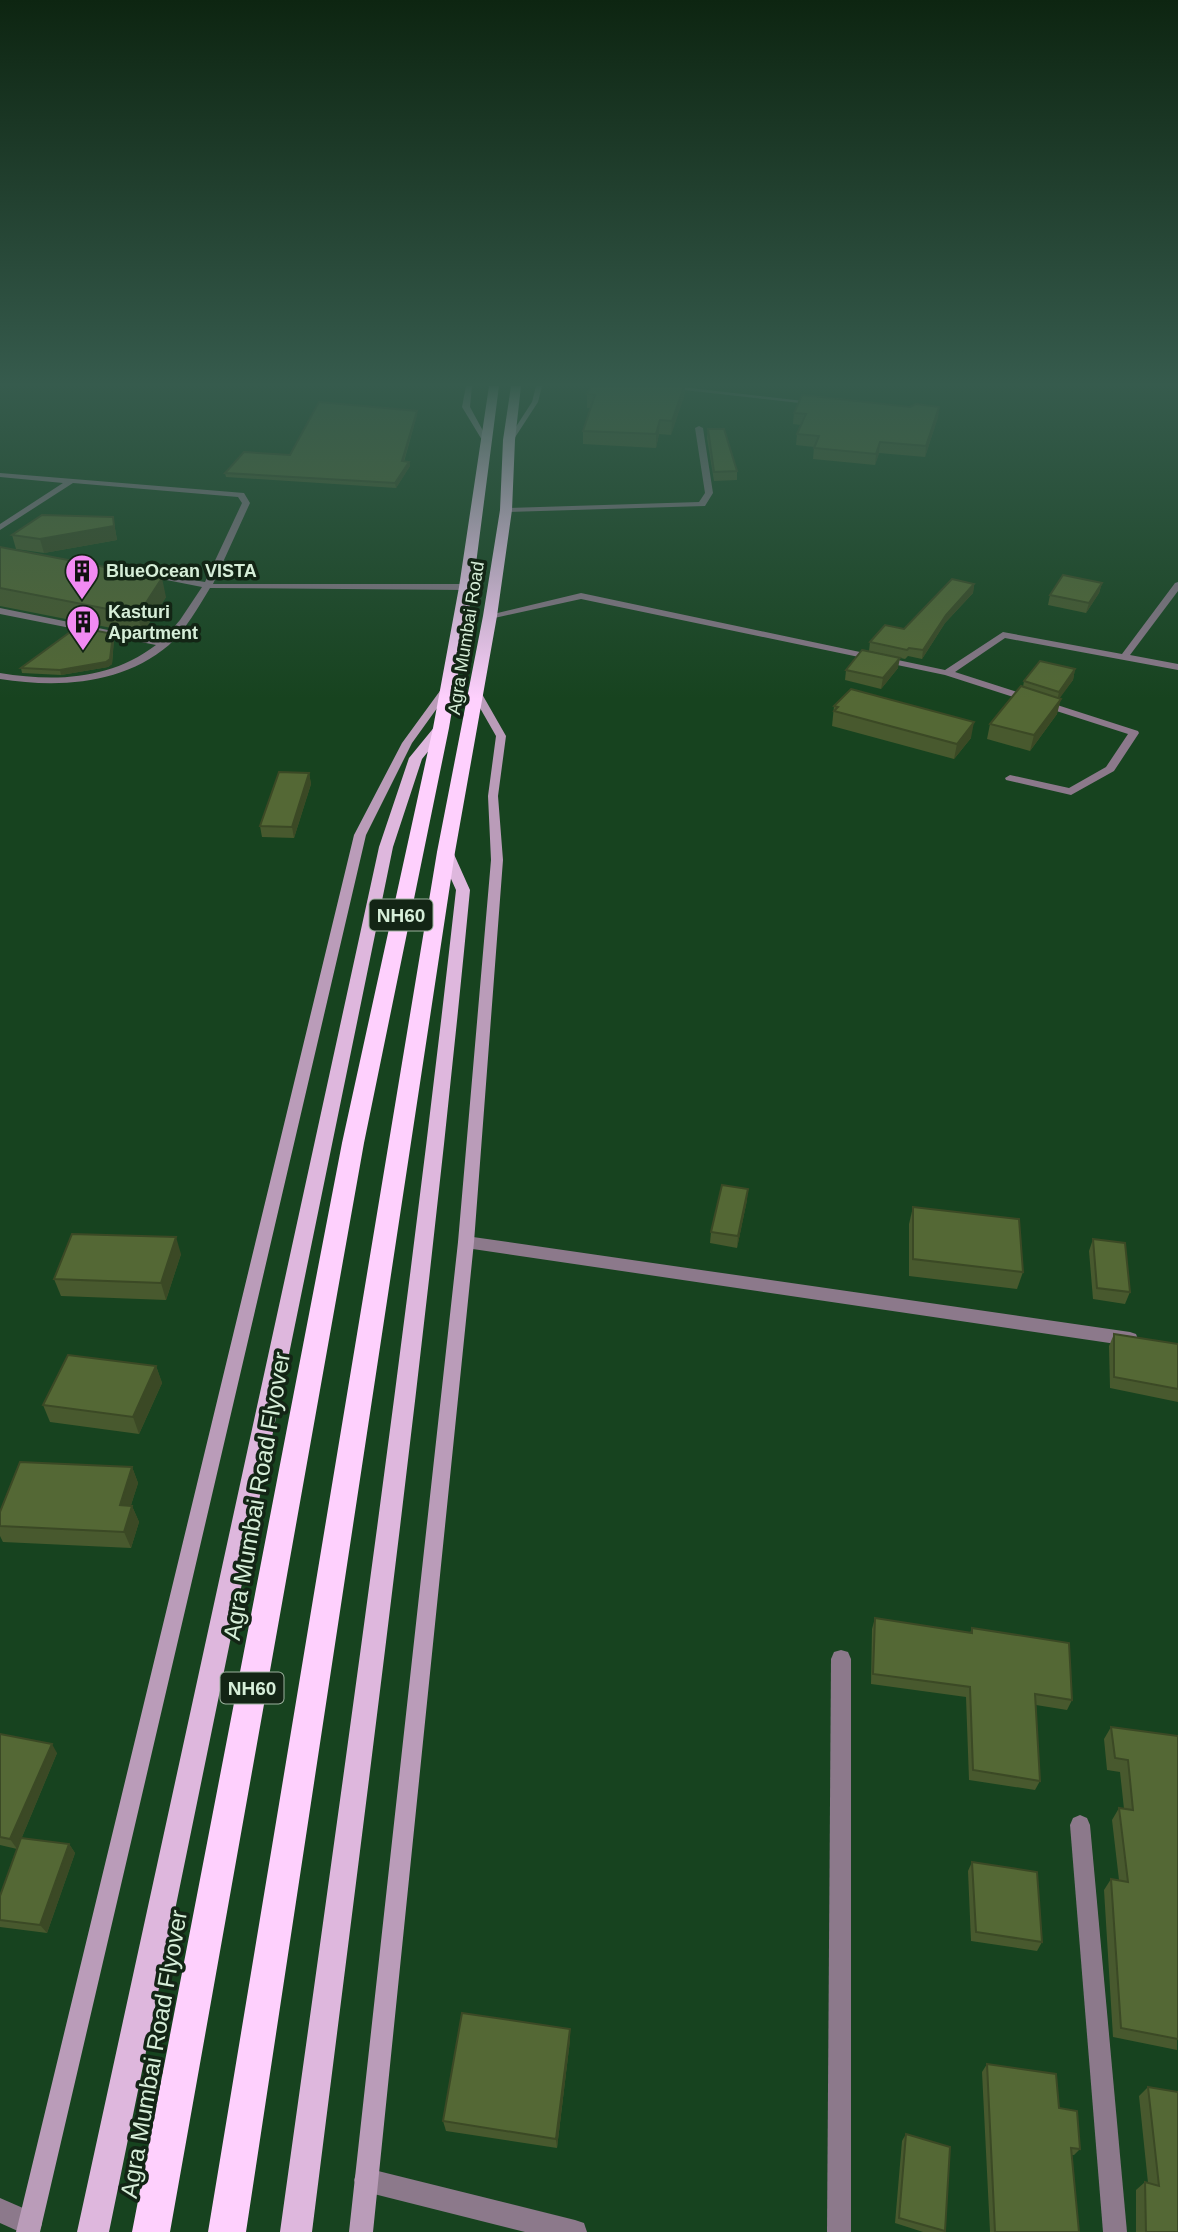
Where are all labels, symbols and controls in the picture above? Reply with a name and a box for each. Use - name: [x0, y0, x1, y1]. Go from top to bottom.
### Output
- building icon: BlueOcean VISTA: [63, 552, 101, 601]
- street label: Agra Mumbai Road: [444, 560, 488, 716]
- place label: BlueOcean VISTA: [106, 561, 257, 581]
- place label: Kasturi Apartment: [108, 602, 198, 643]
- building icon: Kasturi Apartment: [64, 603, 102, 652]
- road number: NH60: [370, 900, 432, 931]
- street label: Agra Mumbai Road Flyover: [218, 1350, 295, 1642]
- road number: NH60: [220, 1672, 284, 1704]
- street label: Agra Mumbai Road Flyover: [115, 1908, 192, 2200]

